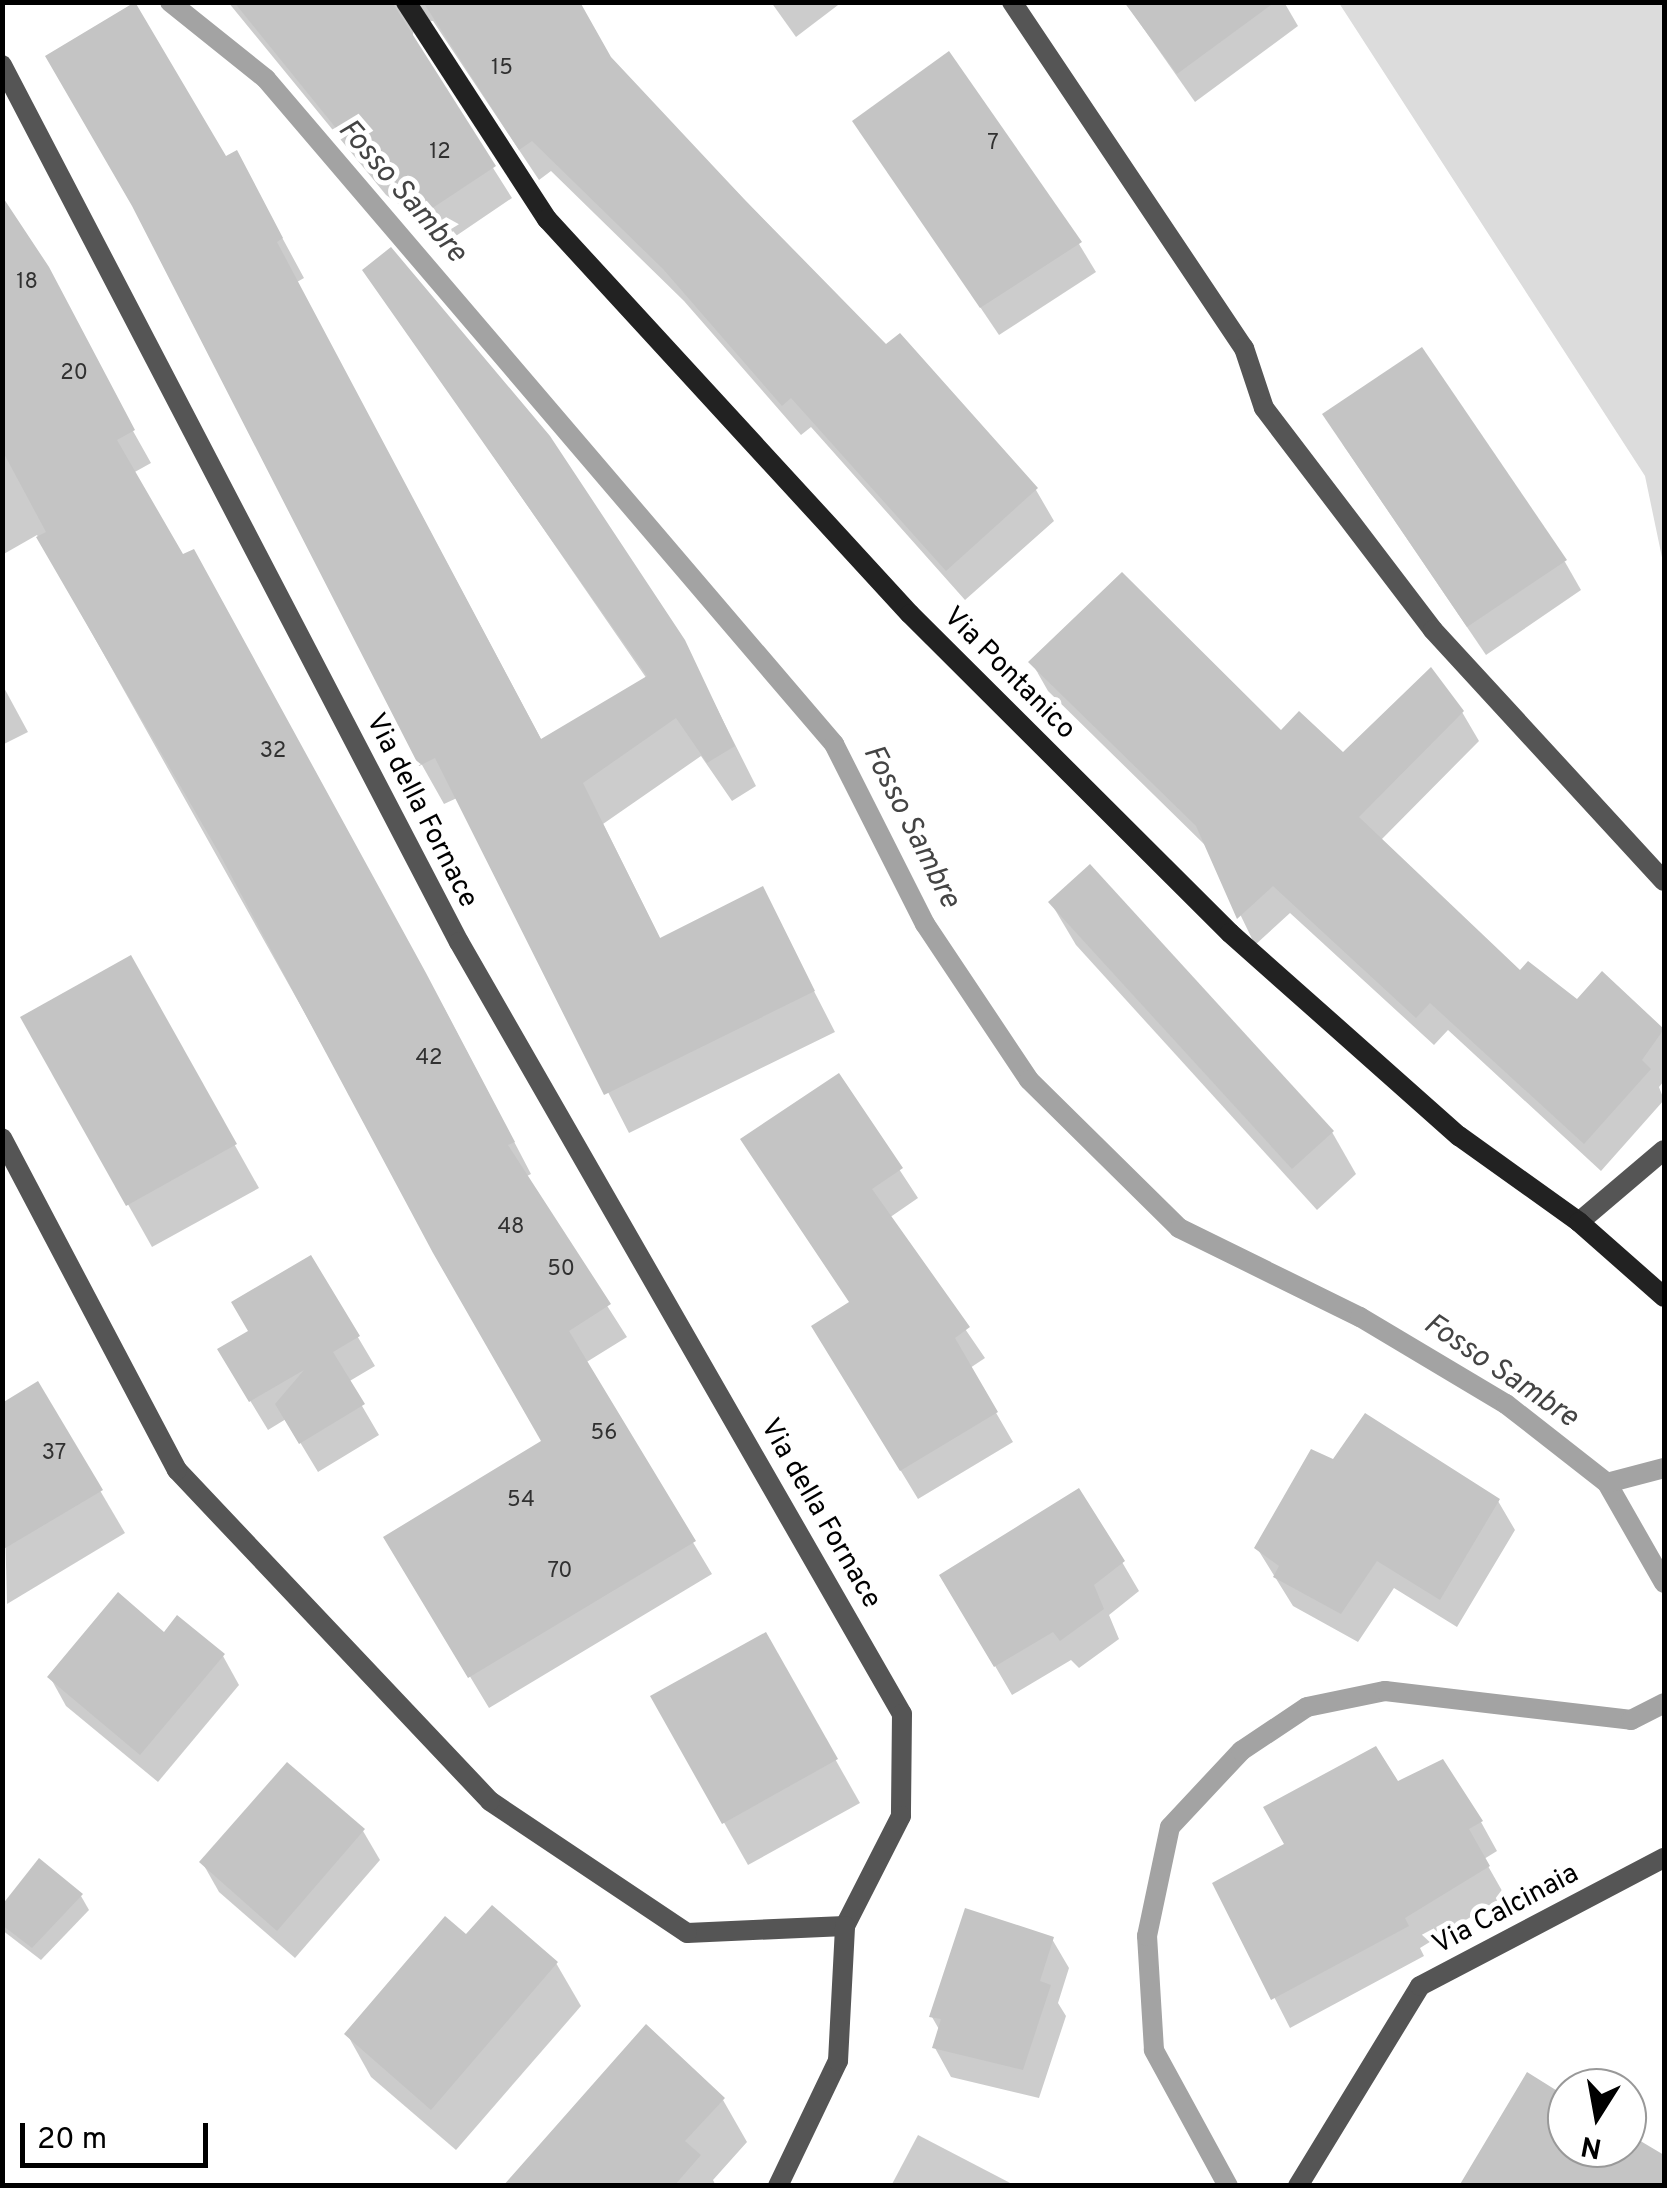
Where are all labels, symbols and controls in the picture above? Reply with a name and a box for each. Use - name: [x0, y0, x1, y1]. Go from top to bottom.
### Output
- house number: 15: [491, 56, 513, 82]
- water label: Fosso Sambre: [329, 113, 473, 271]
- house number: 7: [987, 131, 999, 157]
- house number: 12: [429, 140, 451, 166]
- house number: 18: [16, 270, 38, 296]
- house number: 20: [60, 361, 88, 387]
- street label: Via Pontanico: [936, 601, 1082, 747]
- street label: Via della Fornace: [358, 708, 484, 914]
- house number: 32: [260, 739, 286, 765]
- water label: Fosso Sambre: [853, 739, 967, 915]
- house number: 42: [415, 1046, 443, 1072]
- house number: 48: [497, 1215, 525, 1241]
- house number: 50: [547, 1257, 575, 1283]
- water label: Fosso Sambre: [1416, 1307, 1584, 1437]
- street label: Via della Fornace: [752, 1413, 888, 1615]
- house number: 56: [591, 1421, 617, 1447]
- house number: 37: [42, 1441, 66, 1467]
- house number: 54: [507, 1488, 535, 1514]
- house number: 70: [548, 1559, 572, 1585]
- street label: Via Calcinaia: [1427, 1858, 1585, 1962]
- north arrow: [1547, 2068, 1647, 2168]
- scale bar: [25, 2103, 212, 2165]
- text: 20 m: [37, 2122, 107, 2159]
- text: N: [1578, 2126, 1605, 2165]

